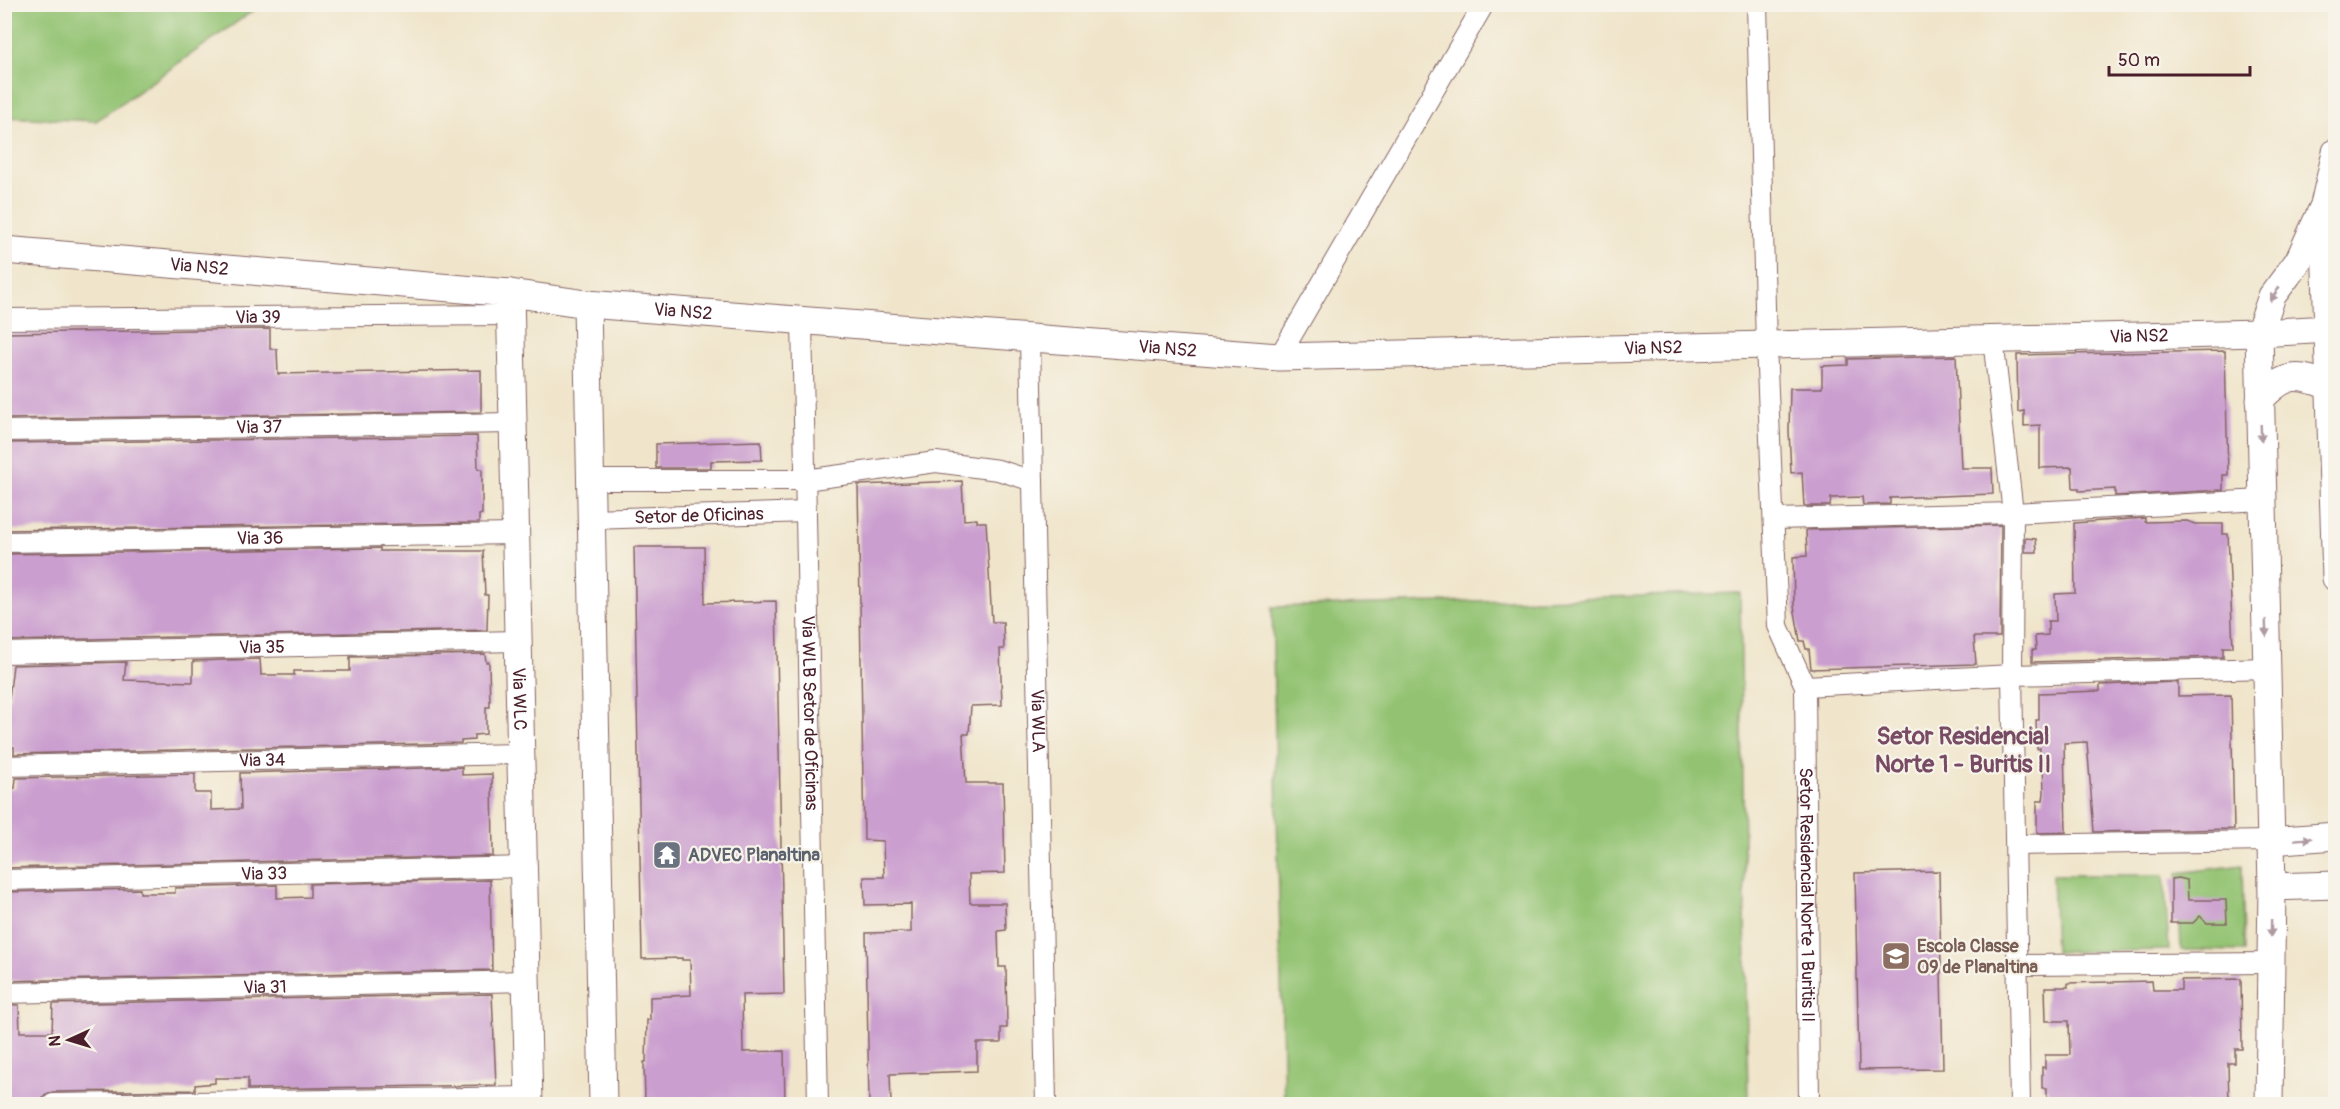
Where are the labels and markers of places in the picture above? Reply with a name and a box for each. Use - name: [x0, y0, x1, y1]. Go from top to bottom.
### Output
- temple icon: ADVEC Planaltina: [651, 839, 683, 871]
- place label: ADVEC Planaltina: [688, 844, 820, 867]
- place label: Escola Classe 09 de Planaltina: [1917, 935, 2039, 979]
- school or university icon: Escola Classe 09 de Planaltina: [1880, 940, 1912, 972]

